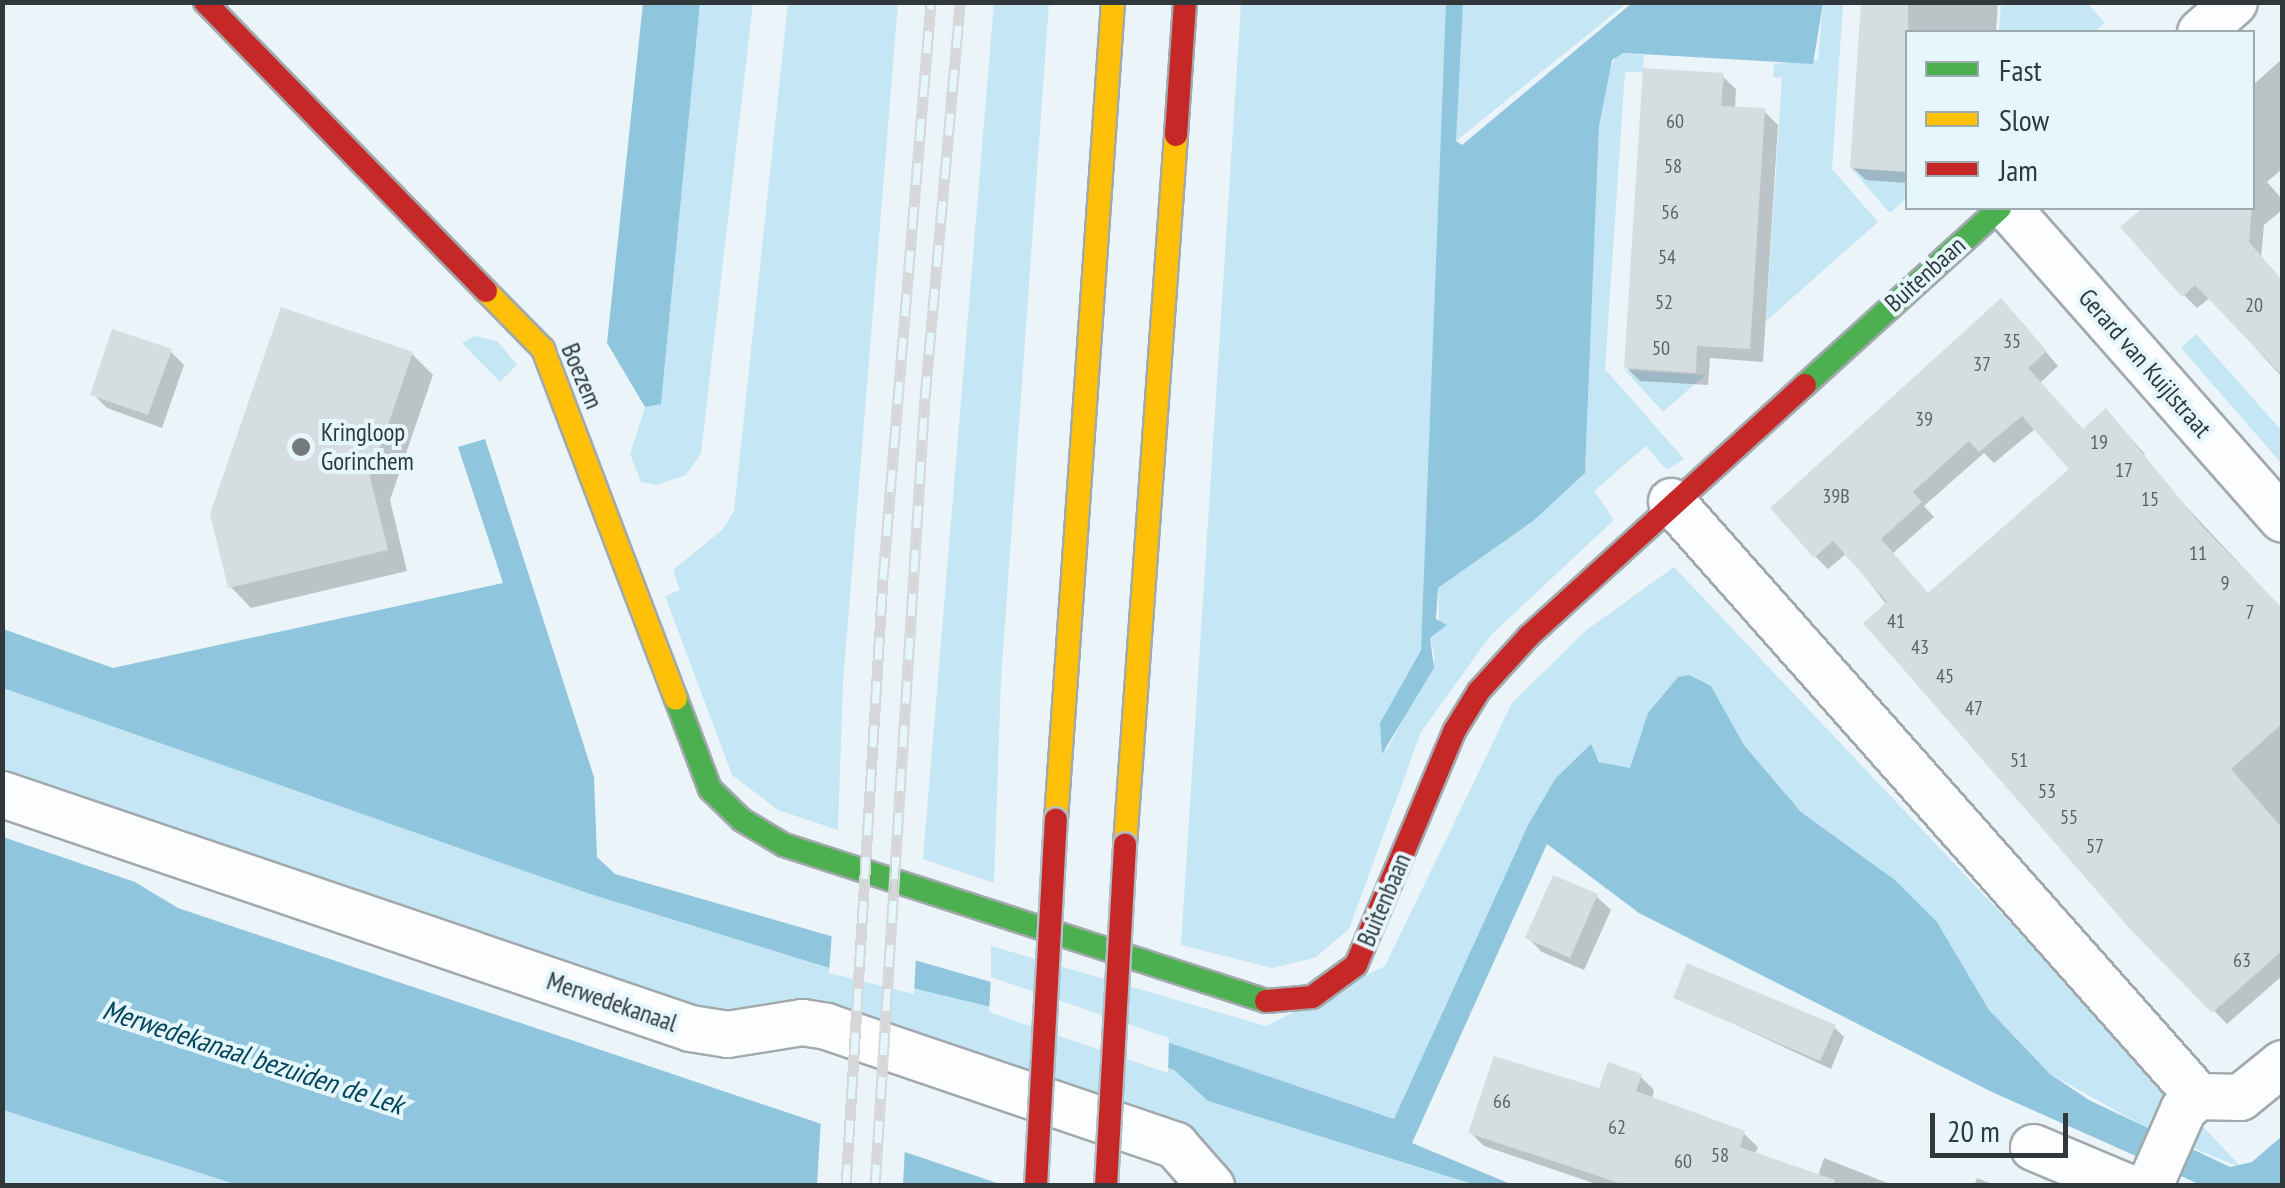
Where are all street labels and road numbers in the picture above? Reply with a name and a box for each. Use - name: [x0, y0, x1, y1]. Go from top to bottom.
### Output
- street label: Buitenbaan: [1879, 230, 1971, 318]
- street label: Gerard van Kuijlstraat: [2072, 283, 2218, 443]
- street label: Boezem: [555, 339, 609, 413]
- street label: Buitenbaan: [1351, 849, 1417, 951]
- street label: Merwedekanaal: [543, 966, 681, 1038]

